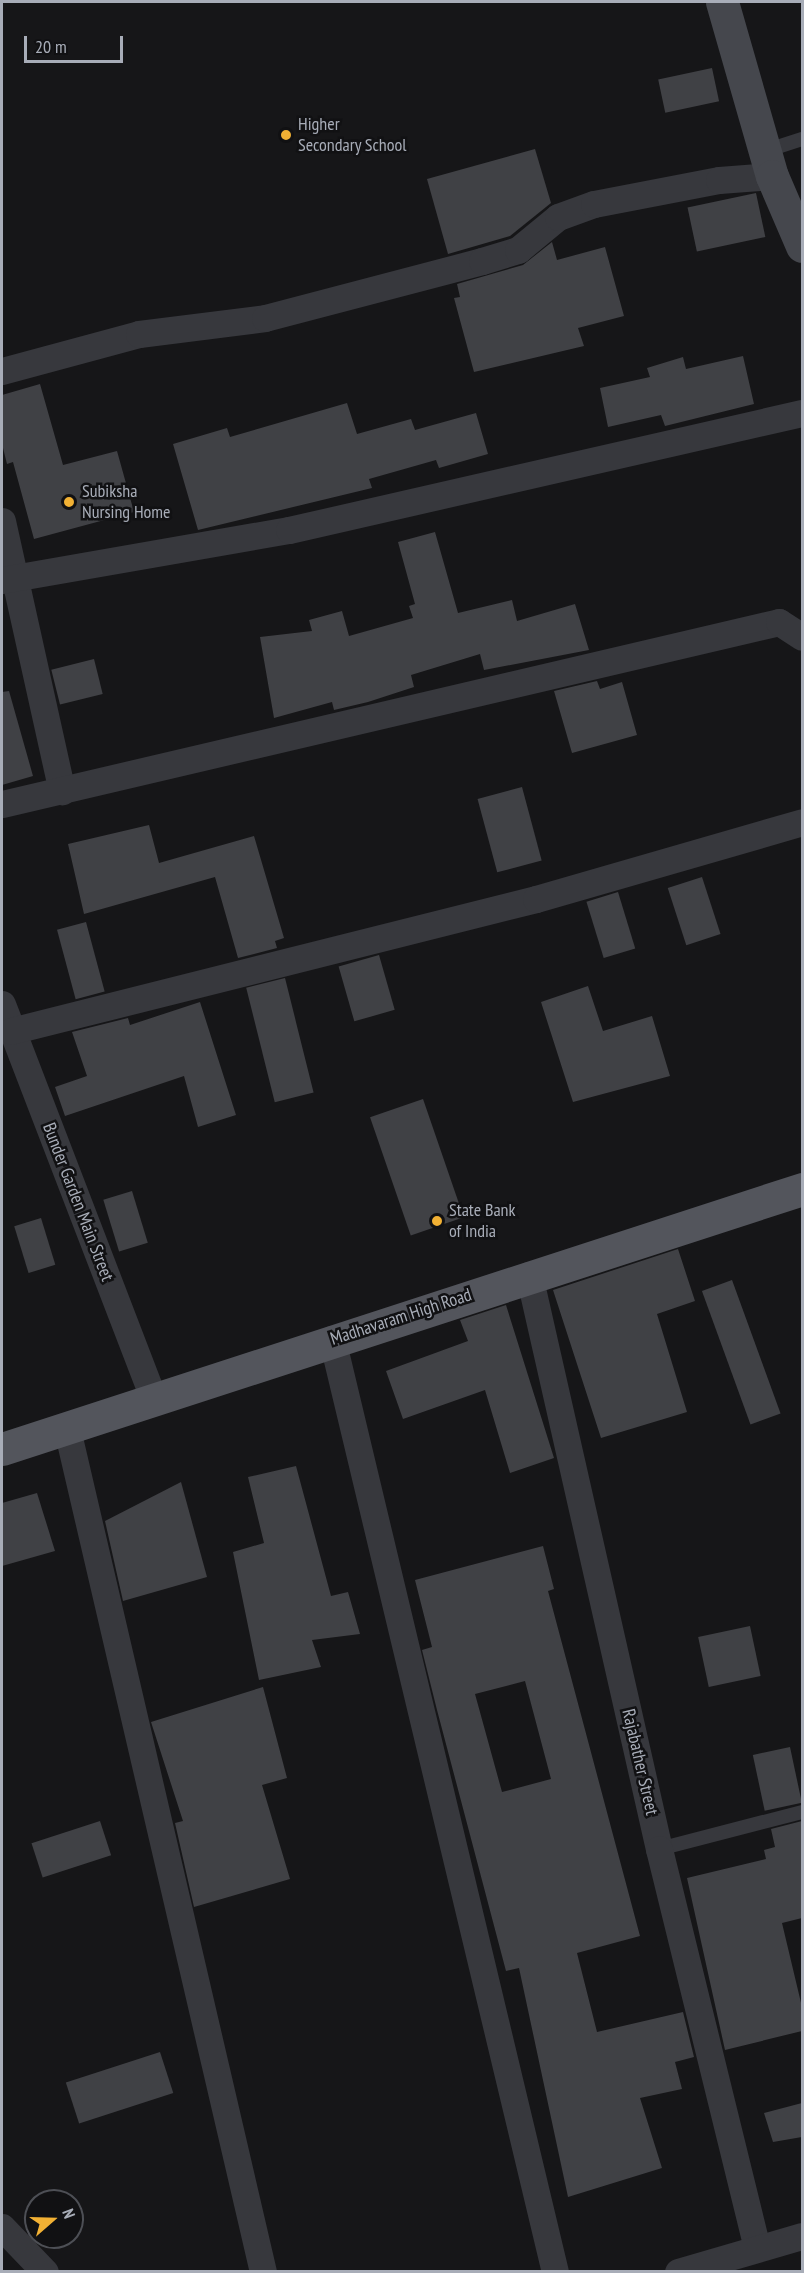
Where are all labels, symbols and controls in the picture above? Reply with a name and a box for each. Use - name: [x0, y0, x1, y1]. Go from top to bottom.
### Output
- scale bar: [27, 24, 126, 62]
- text: 20 m: [35, 35, 67, 58]
- place label: Higher Secondary School: [298, 114, 407, 156]
- marker: Higher Secondary School: [279, 128, 293, 142]
- place label: Subiksha Nursing Home: [82, 481, 170, 524]
- marker: Subiksha Nursing Home: [60, 493, 78, 511]
- street label: Bunder Garden Main Street: [38, 1120, 118, 1284]
- place label: State Bank of India: [449, 1200, 515, 1242]
- marker: State Bank of India: [430, 1214, 444, 1228]
- street label: Madhavaram High Road: [328, 1284, 474, 1350]
- street label: Rajabather Street: [617, 1707, 663, 1817]
- north arrow: [24, 2189, 84, 2249]
- text: N: [58, 2206, 80, 2221]

